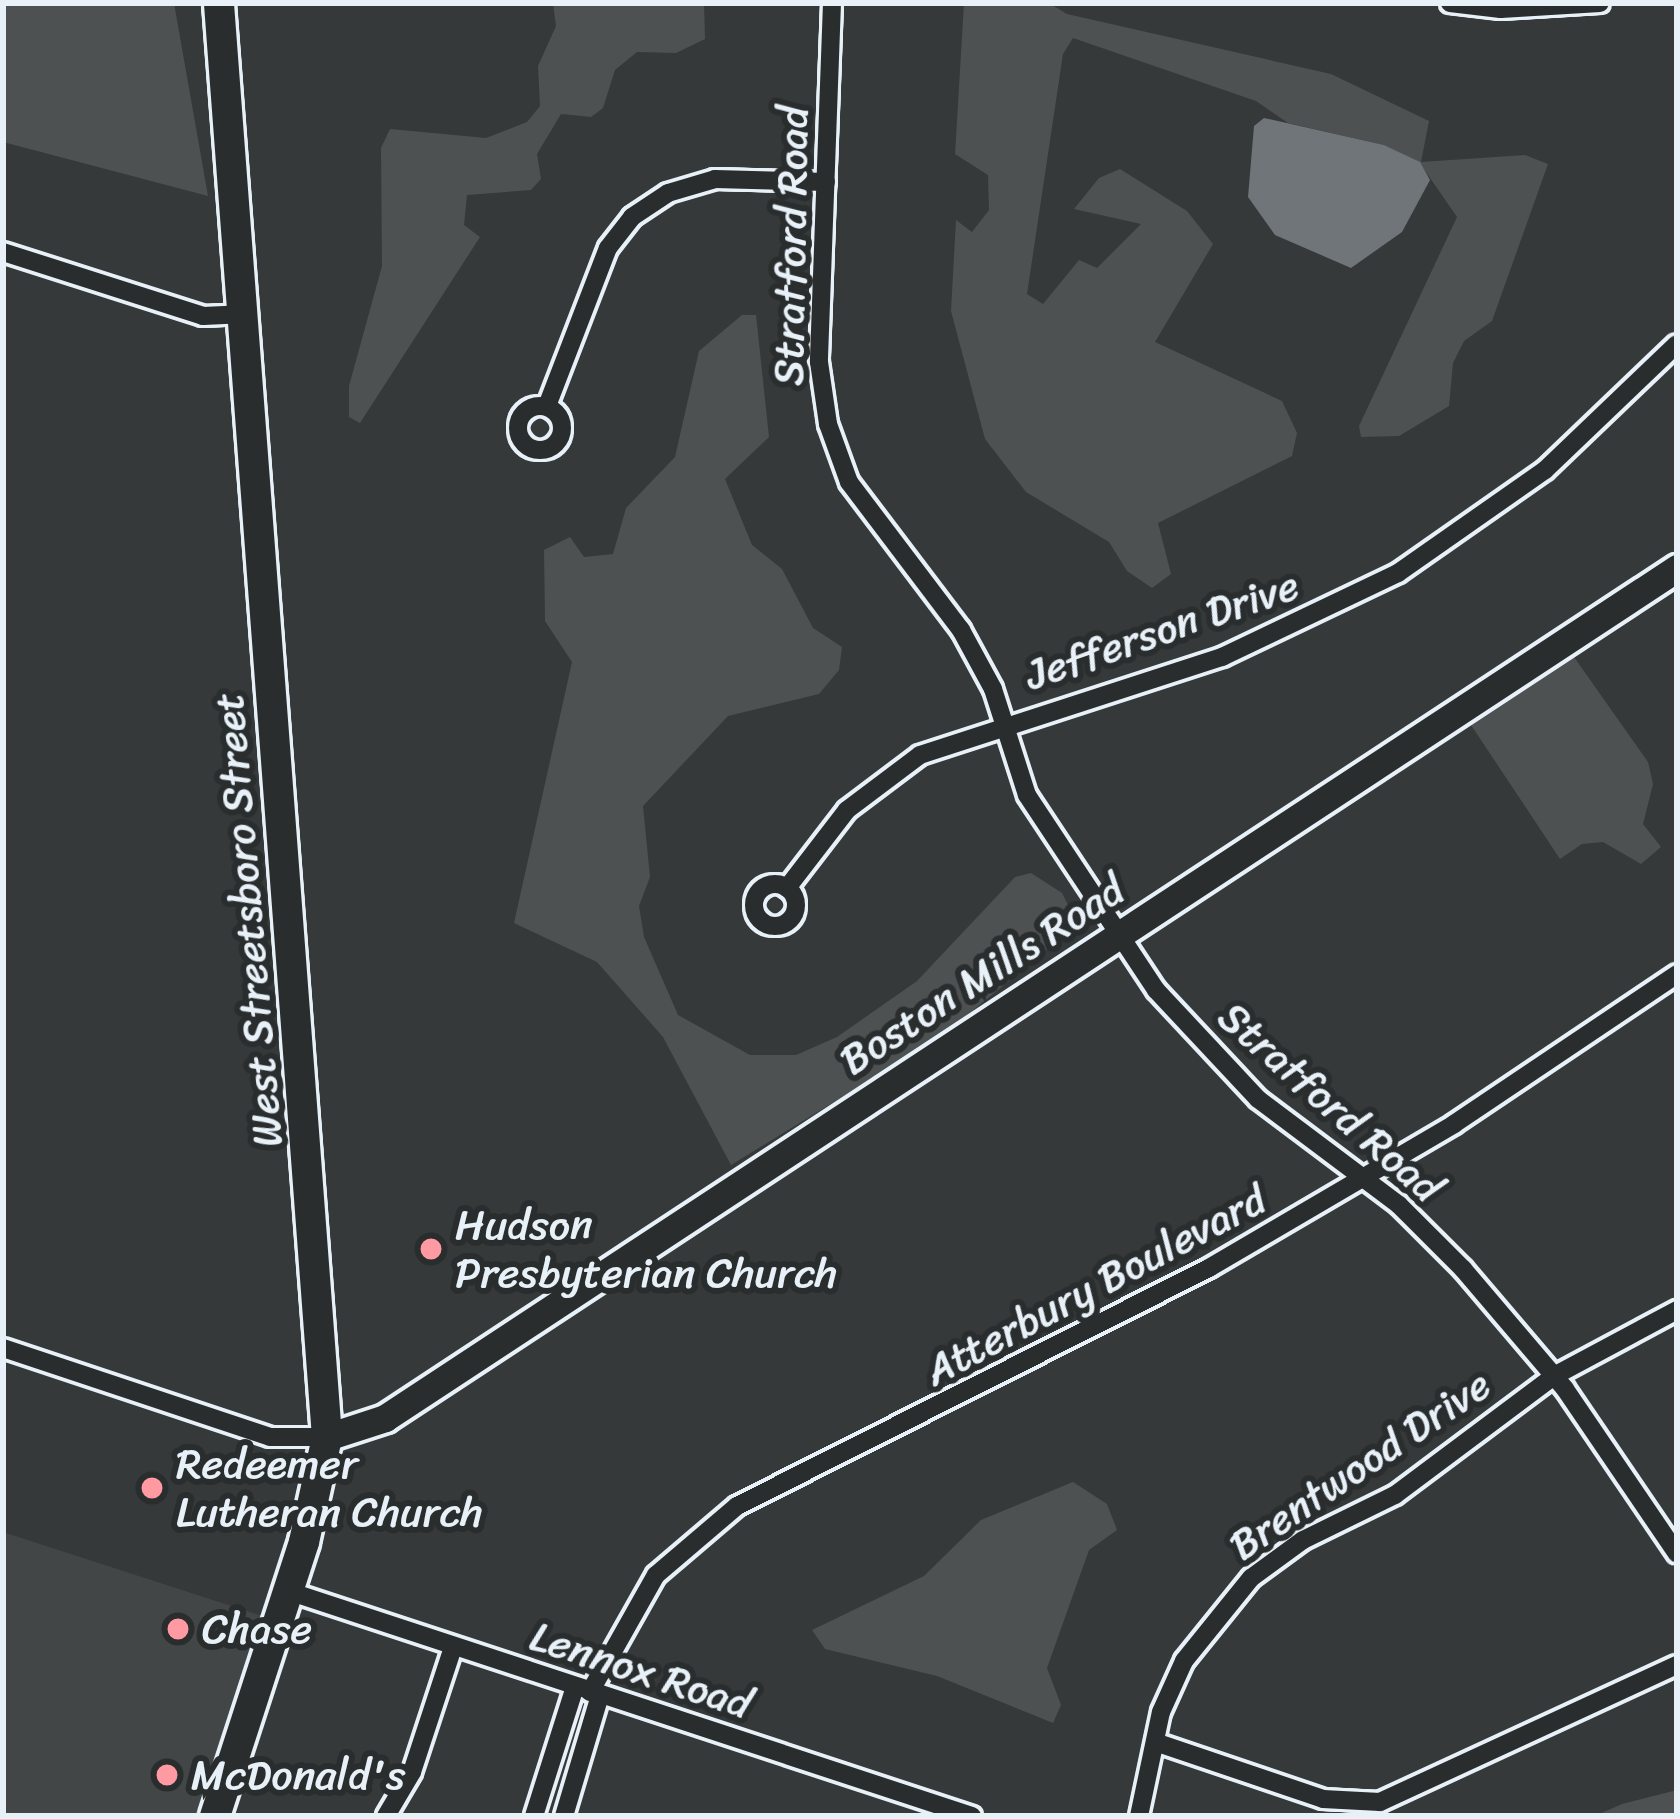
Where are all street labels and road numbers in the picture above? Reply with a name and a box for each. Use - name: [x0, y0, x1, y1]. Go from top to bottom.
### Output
- street label: Stratford Road: [763, 105, 819, 387]
- street label: Jefferson Drive: [1018, 560, 1306, 700]
- street label: West Streetsboro Street: [203, 689, 293, 1151]
- street label: Boston Mills Road: [830, 864, 1134, 1086]
- street label: Stratford Road: [1208, 991, 1452, 1213]
- street label: Atterbury Boulevard: [916, 1174, 1274, 1396]
- street label: Brentwood Drive: [1220, 1359, 1500, 1571]
- street label: Lennox Road: [524, 1610, 758, 1730]

